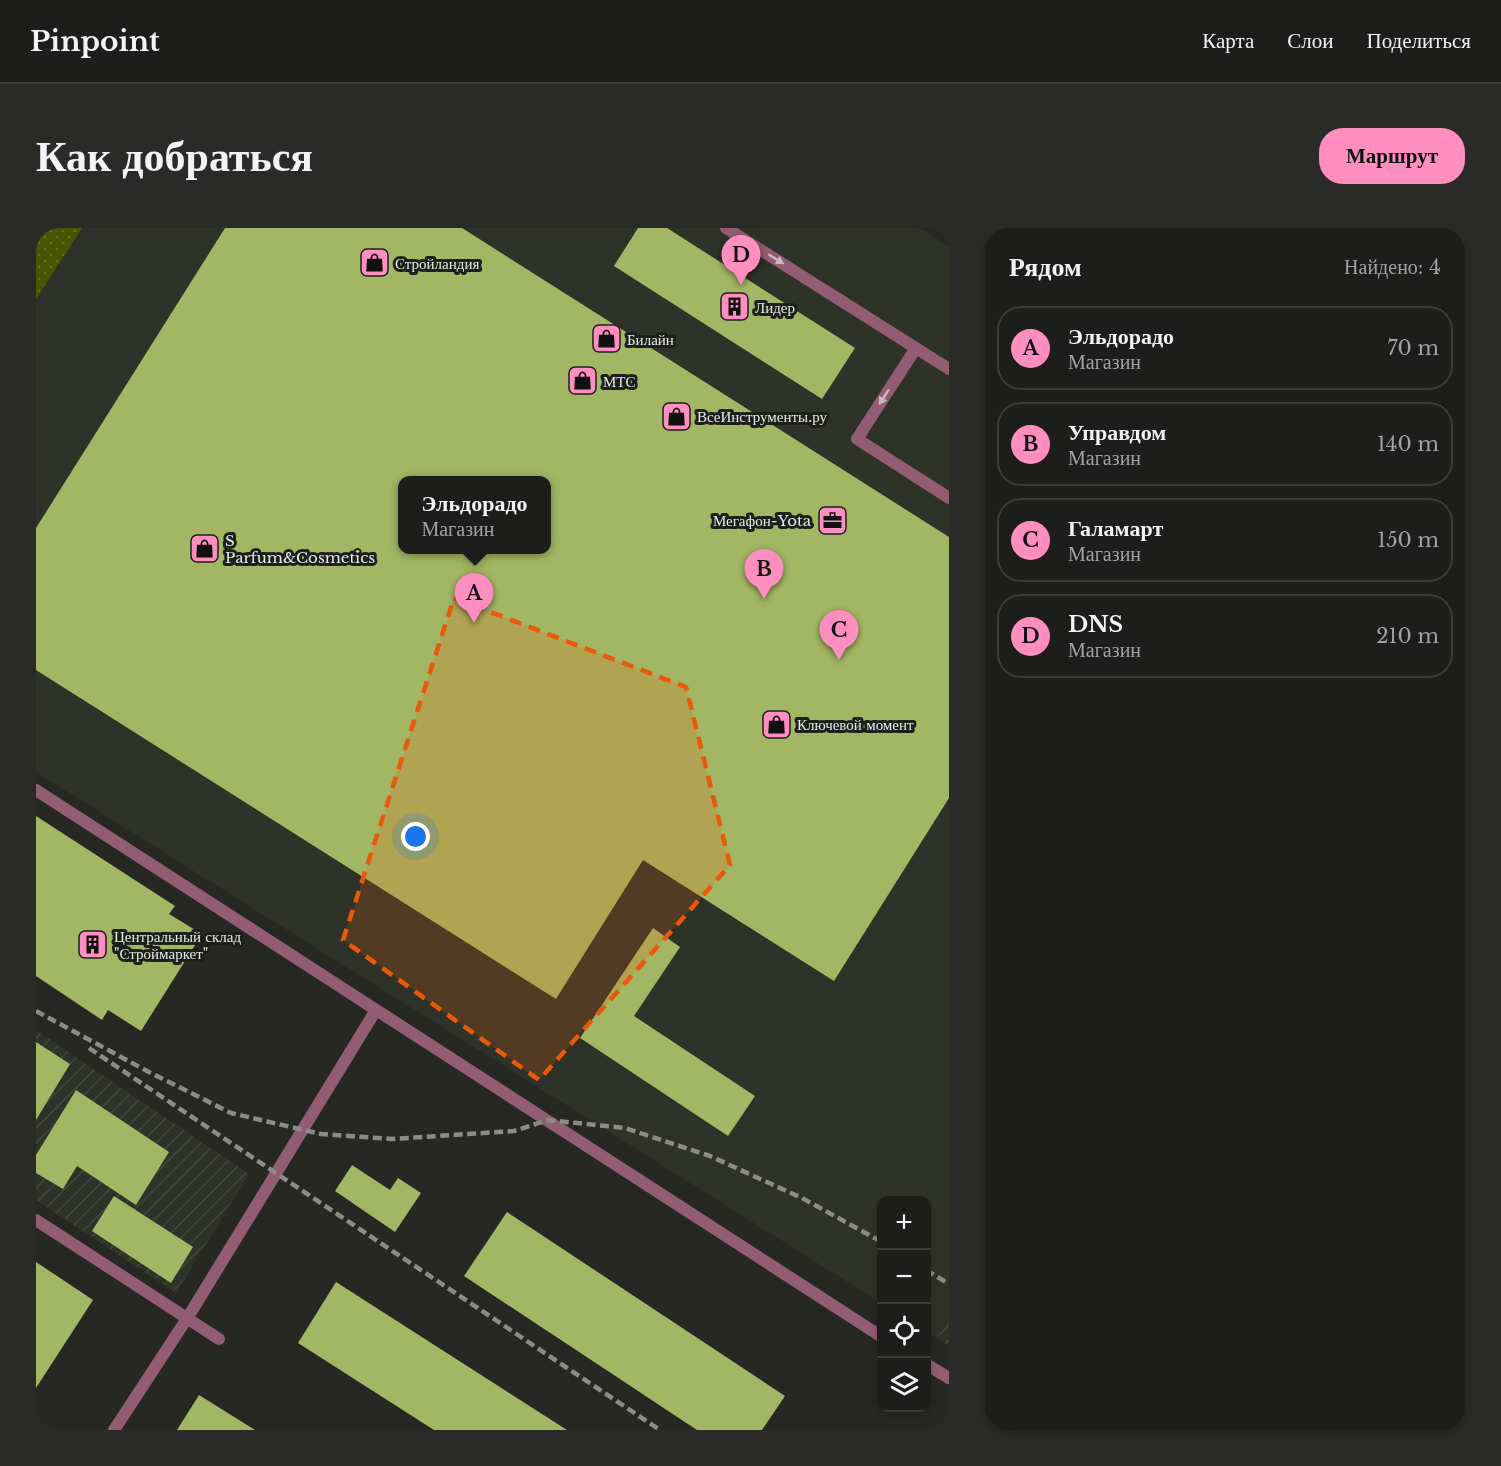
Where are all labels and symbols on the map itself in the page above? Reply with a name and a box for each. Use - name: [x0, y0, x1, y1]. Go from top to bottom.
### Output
- pin: D: [722, 236, 760, 285]
- shop icon: Стройландия: [358, 247, 390, 279]
- place label: Стройландия: [395, 254, 479, 273]
- one-way arrow: [768, 254, 784, 265]
- building icon: Лидер: [718, 291, 750, 323]
- place label: Лидер: [755, 298, 795, 317]
- shop icon: Билайн: [590, 323, 622, 355]
- place label: Билайн: [627, 330, 674, 349]
- shop icon: МТС: [566, 365, 598, 397]
- place label: МТС: [603, 372, 636, 391]
- one-way arrow: [879, 389, 890, 405]
- shop icon: ВсеИнструменты.ру: [660, 400, 692, 432]
- place label: ВсеИнструменты.ру: [697, 407, 827, 426]
- office icon: Мегафон-Yota: [816, 504, 848, 536]
- place label: Мегафон-Yota: [713, 511, 812, 530]
- place label: S Parfum&Cosmetics: [225, 531, 375, 567]
- shop icon: S Parfum&Cosmetics: [188, 533, 220, 565]
- pin: B: [744, 550, 784, 599]
- pin: A: [454, 574, 494, 623]
- pin: C: [820, 610, 858, 660]
- shop icon: Ключевой момент: [760, 708, 792, 740]
- place label: Ключевой момент: [797, 715, 914, 734]
- your location: [401, 822, 430, 851]
- place label: Центральный склад "Строймаркет": [114, 927, 241, 963]
- building icon: Центральный склад "Строймаркет": [77, 929, 109, 961]

